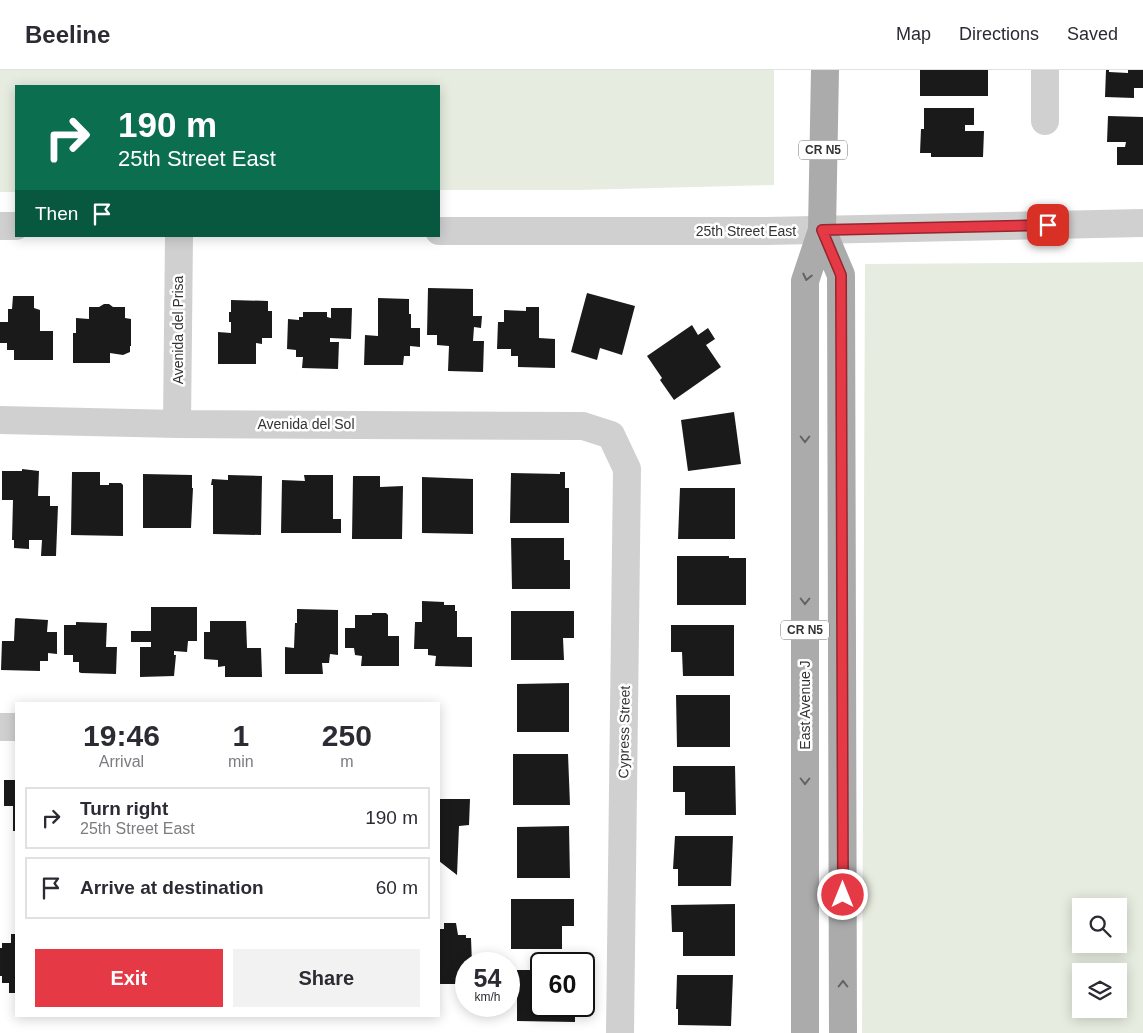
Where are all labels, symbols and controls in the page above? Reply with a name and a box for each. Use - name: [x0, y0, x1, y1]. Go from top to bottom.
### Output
- text: Beeline: [25, 21, 110, 48]
- text: Map: [896, 24, 931, 44]
- text: Directions: [959, 24, 1039, 44]
- text: Saved: [1067, 24, 1118, 44]
- icon: right: [35, 105, 100, 170]
- text: 190 m: [118, 105, 217, 144]
- road number: CR N5: [799, 140, 847, 160]
- text: 25th Street East: [118, 146, 276, 171]
- icon: arrive: [88, 200, 116, 228]
- text: Then: [35, 203, 78, 224]
- pin: [1027, 204, 1069, 246]
- icon: arrive: [1034, 211, 1062, 239]
- street label: 25th Street East: [696, 223, 796, 239]
- one-way arrow: [802, 272, 813, 281]
- street label: Avenida del Prisa: [170, 275, 186, 384]
- street label: Avenida del Sol: [257, 416, 355, 432]
- one-way arrow: [800, 435, 810, 443]
- one-way arrow: [800, 598, 810, 605]
- road number: CR N5: [781, 620, 829, 640]
- street label: East Avenue J: [797, 660, 813, 750]
- street label: Cypress Street: [615, 685, 633, 778]
- text: 19:46: [83, 719, 160, 752]
- text: 1: [232, 719, 249, 752]
- text: 250: [322, 719, 372, 752]
- text: Arrival: [99, 753, 144, 770]
- text: min: [228, 753, 254, 770]
- text: m: [340, 753, 353, 770]
- one-way arrow: [800, 778, 810, 785]
- text: Turn right: [80, 798, 168, 819]
- icon: right: [37, 804, 65, 832]
- text: 190 m: [365, 807, 418, 828]
- text: 25th Street East: [80, 820, 195, 837]
- position arrow: [816, 868, 868, 920]
- icon: arrive: [37, 874, 65, 902]
- text: Arrive at destination: [80, 877, 264, 898]
- text: 60 m: [376, 877, 418, 898]
- map controls: [1072, 898, 1127, 1018]
- button: search: [1072, 898, 1127, 953]
- button: Exit: [35, 949, 223, 1007]
- button: Share: [233, 949, 420, 1007]
- speed limit sign: 60: [530, 952, 595, 1017]
- button: layers: [1072, 963, 1127, 1018]
- text: 54: [474, 964, 501, 992]
- one-way arrow: [838, 980, 848, 988]
- text: km/h: [474, 990, 501, 1004]

